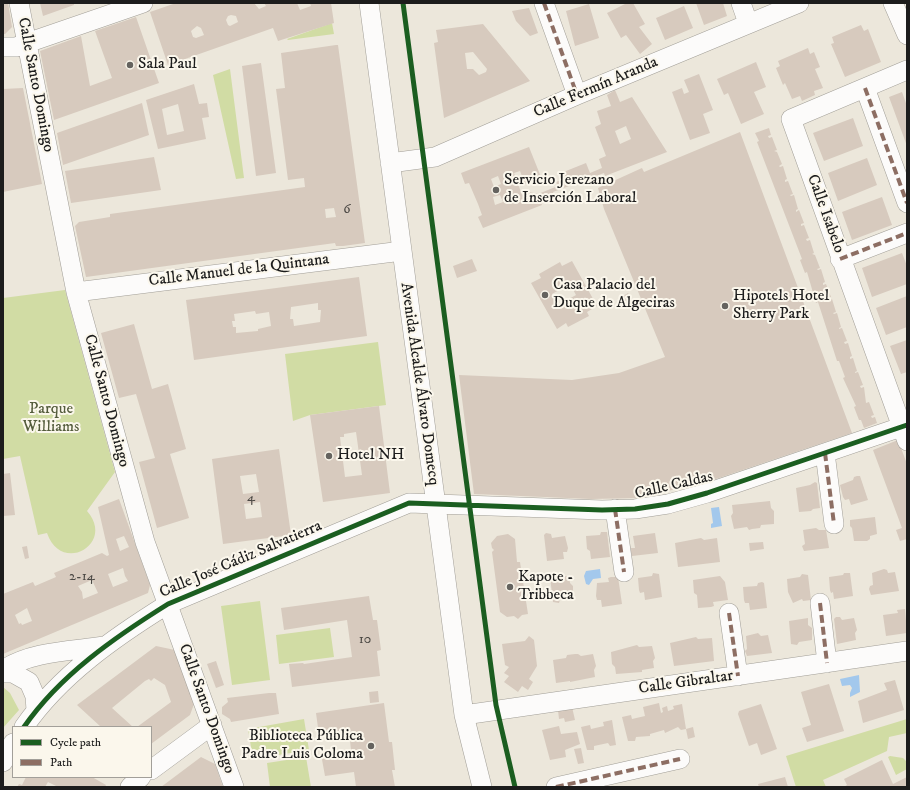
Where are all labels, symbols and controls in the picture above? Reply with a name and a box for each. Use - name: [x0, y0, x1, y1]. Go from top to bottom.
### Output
- street label: Calle Santo Domingo: [13, 16, 57, 154]
- street label: Calle Fermín Aranda: [531, 53, 661, 123]
- place label: Sala Paul: [138, 55, 197, 75]
- marker: Sala Paul: [125, 60, 135, 70]
- place label: Servicio Jerezano de Inserción Laboral: [504, 171, 637, 209]
- street label: Calle Isabelo: [802, 172, 848, 256]
- marker: Servicio Jerezano de Inserción Laboral: [491, 185, 501, 195]
- house number: 6: [343, 202, 351, 218]
- street label: Calle Manuel de la Quintana: [148, 250, 330, 292]
- place label: Casa Palacio del Duque de Algeciras: [553, 276, 675, 314]
- street label: Avenida Alcalde Álvaro Domecq: [395, 281, 443, 487]
- place label: Hipotels Hotel Sherry Park: [733, 287, 829, 325]
- marker: Casa Palacio del Duque de Algeciras: [540, 290, 550, 300]
- marker: Hipotels Hotel Sherry Park: [720, 301, 730, 311]
- street label: Calle Santo Domingo: [79, 333, 133, 469]
- park label: Parque Williams: [23, 400, 79, 438]
- place label: Hotel NH: [337, 446, 405, 466]
- marker: Hotel NH: [324, 451, 334, 461]
- street label: Calle Caldas: [633, 468, 715, 504]
- house number: 4: [247, 490, 255, 506]
- street label: Calle José Cádiz Salvatierra: [157, 517, 325, 603]
- place label: Kapote - Tribbeca: [518, 568, 574, 606]
- house number: 2-14: [69, 569, 95, 585]
- marker: Kapote - Tribbeca: [505, 582, 515, 592]
- house number: 10: [359, 632, 371, 648]
- street label: Calle Santo Domingo: [174, 642, 238, 776]
- street label: Calle Gibraltar: [638, 667, 734, 699]
- legend: [12, 726, 152, 778]
- place label: Biblioteca Pública Padre Luis Coloma: [241, 727, 363, 765]
- text: Cycle path: [50, 735, 101, 750]
- marker: Biblioteca Pública Padre Luis Coloma: [366, 741, 376, 751]
- text: Path: [50, 755, 72, 770]

